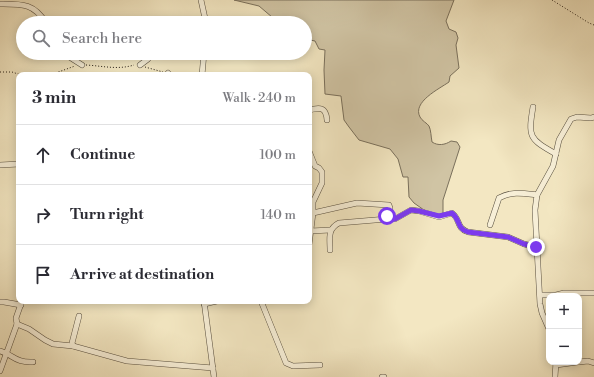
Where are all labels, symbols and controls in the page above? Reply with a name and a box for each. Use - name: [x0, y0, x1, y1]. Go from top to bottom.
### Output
- search box: [16, 16, 312, 60]
- icon: search: [30, 27, 52, 49]
- text: Search here: [62, 29, 142, 48]
- text: 3 min: [32, 87, 76, 109]
- text: Walk · 240 m: [222, 90, 296, 106]
- icon: ahead: [32, 144, 54, 166]
- text: Continue: [70, 145, 135, 164]
- text: 100 m: [260, 147, 296, 163]
- icon: right: [32, 204, 54, 226]
- text: Turn right: [70, 205, 144, 224]
- text: 140 m: [260, 207, 296, 223]
- route start: [378, 207, 396, 225]
- route end: [527, 238, 545, 256]
- icon: arrive: [32, 264, 54, 286]
- text: Arrive at destination: [70, 265, 214, 284]
- map controls: [546, 293, 582, 365]
- button: +: [546, 293, 582, 329]
- button: −: [546, 329, 582, 365]

